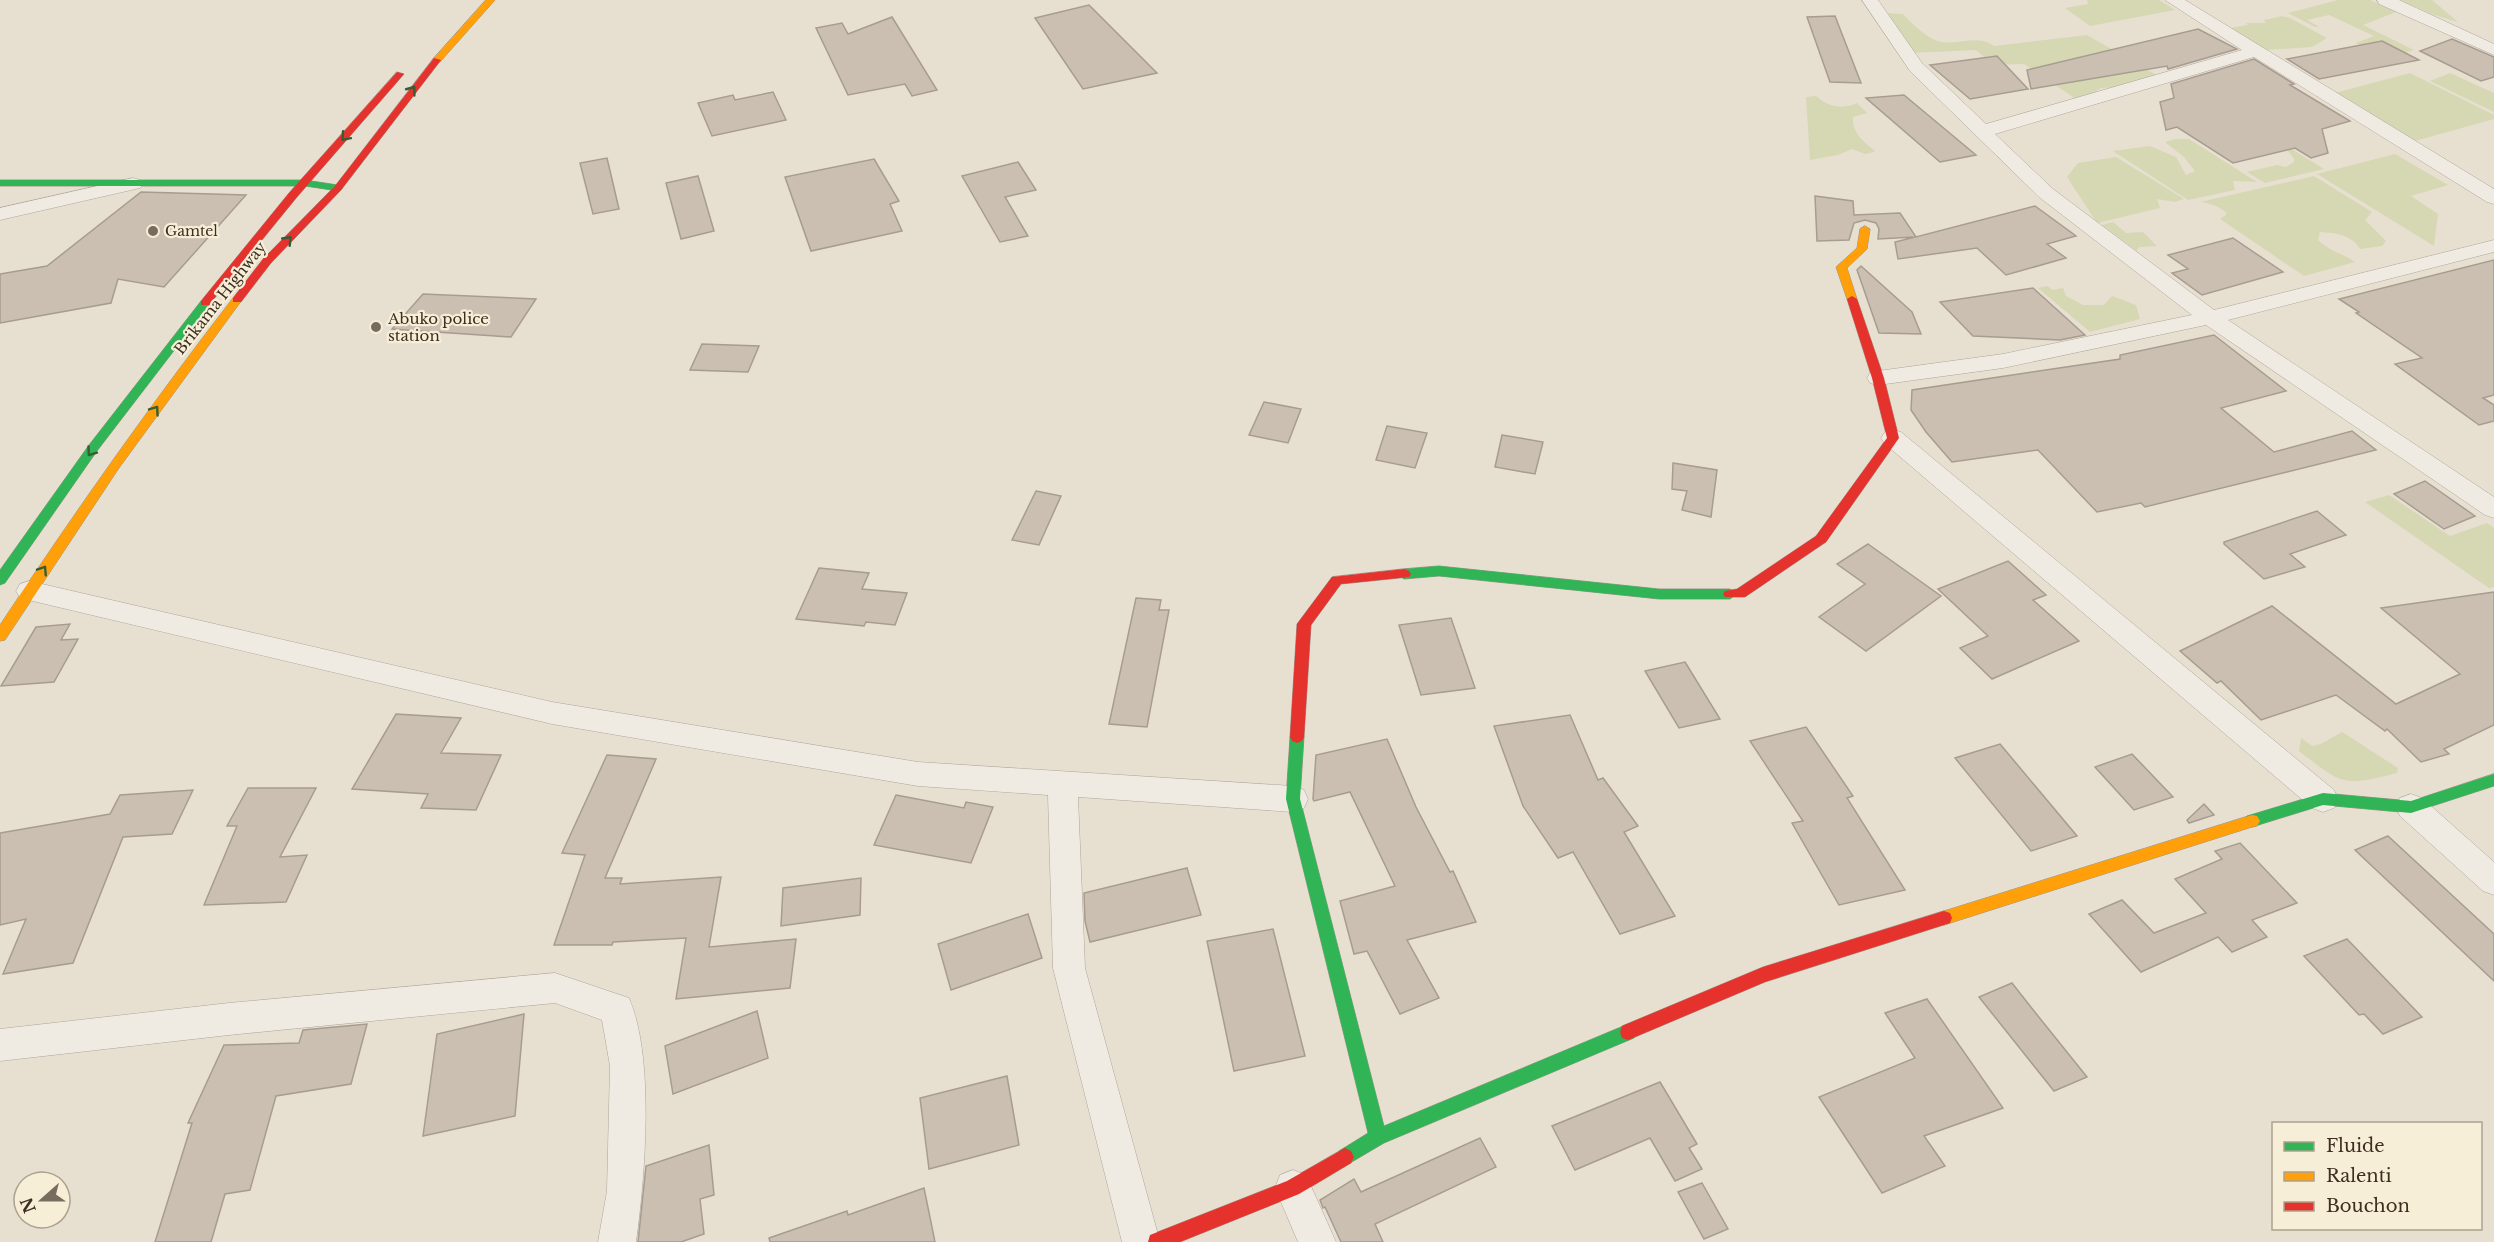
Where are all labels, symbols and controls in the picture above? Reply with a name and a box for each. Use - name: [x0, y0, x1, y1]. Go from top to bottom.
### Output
- one-way arrow: [405, 86, 416, 97]
- one-way arrow: [341, 130, 352, 141]
- place label: Gamtel: [165, 222, 218, 240]
- marker: Gamtel: [146, 224, 160, 238]
- one-way arrow: [281, 236, 292, 246]
- street label: Brikama Highway: [170, 237, 270, 358]
- place label: Abuko police station: [387, 309, 489, 345]
- marker: Abuko police station: [369, 320, 383, 334]
- one-way arrow: [148, 405, 159, 416]
- one-way arrow: [87, 446, 98, 457]
- one-way arrow: [36, 565, 47, 576]
- legend: [2272, 1122, 2482, 1230]
- text: Fluide: [2326, 1135, 2385, 1157]
- text: Ralenti: [2326, 1165, 2392, 1187]
- north arrow: [12, 1170, 72, 1230]
- text: N: [16, 1195, 40, 1216]
- text: Bouchon: [2326, 1195, 2410, 1217]

